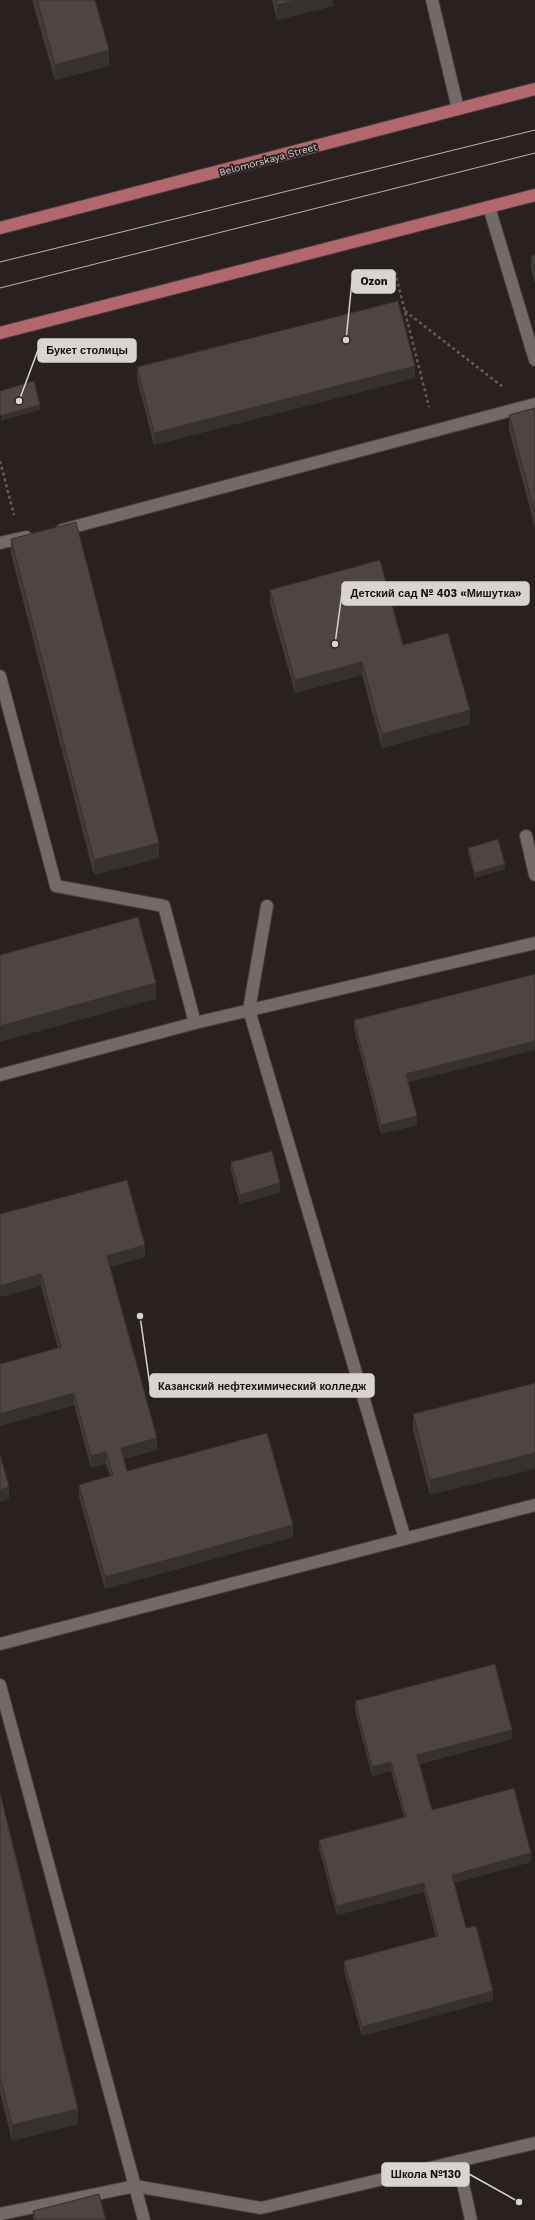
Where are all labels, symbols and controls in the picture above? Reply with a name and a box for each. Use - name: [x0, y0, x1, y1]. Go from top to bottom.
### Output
- street label: Belomorskaya Street: [218, 141, 319, 178]
- callout: Ozon: [352, 270, 395, 293]
- text: Ozon: [360, 275, 388, 288]
- callout: Букет столицы: [38, 339, 136, 362]
- text: Букет столицы: [46, 344, 128, 357]
- callout: Детский сад № 403 «Мишутка»: [342, 582, 529, 605]
- text: Детский сад № 403 «Мишутка»: [351, 587, 522, 600]
- callout: Казанский нефтехимический колледж: [150, 1374, 374, 1397]
- text: Казанский нефтехимический колледж: [158, 1380, 366, 1393]
- callout: Школа №130: [382, 2163, 469, 2186]
- text: Школа №130: [391, 2168, 461, 2181]

